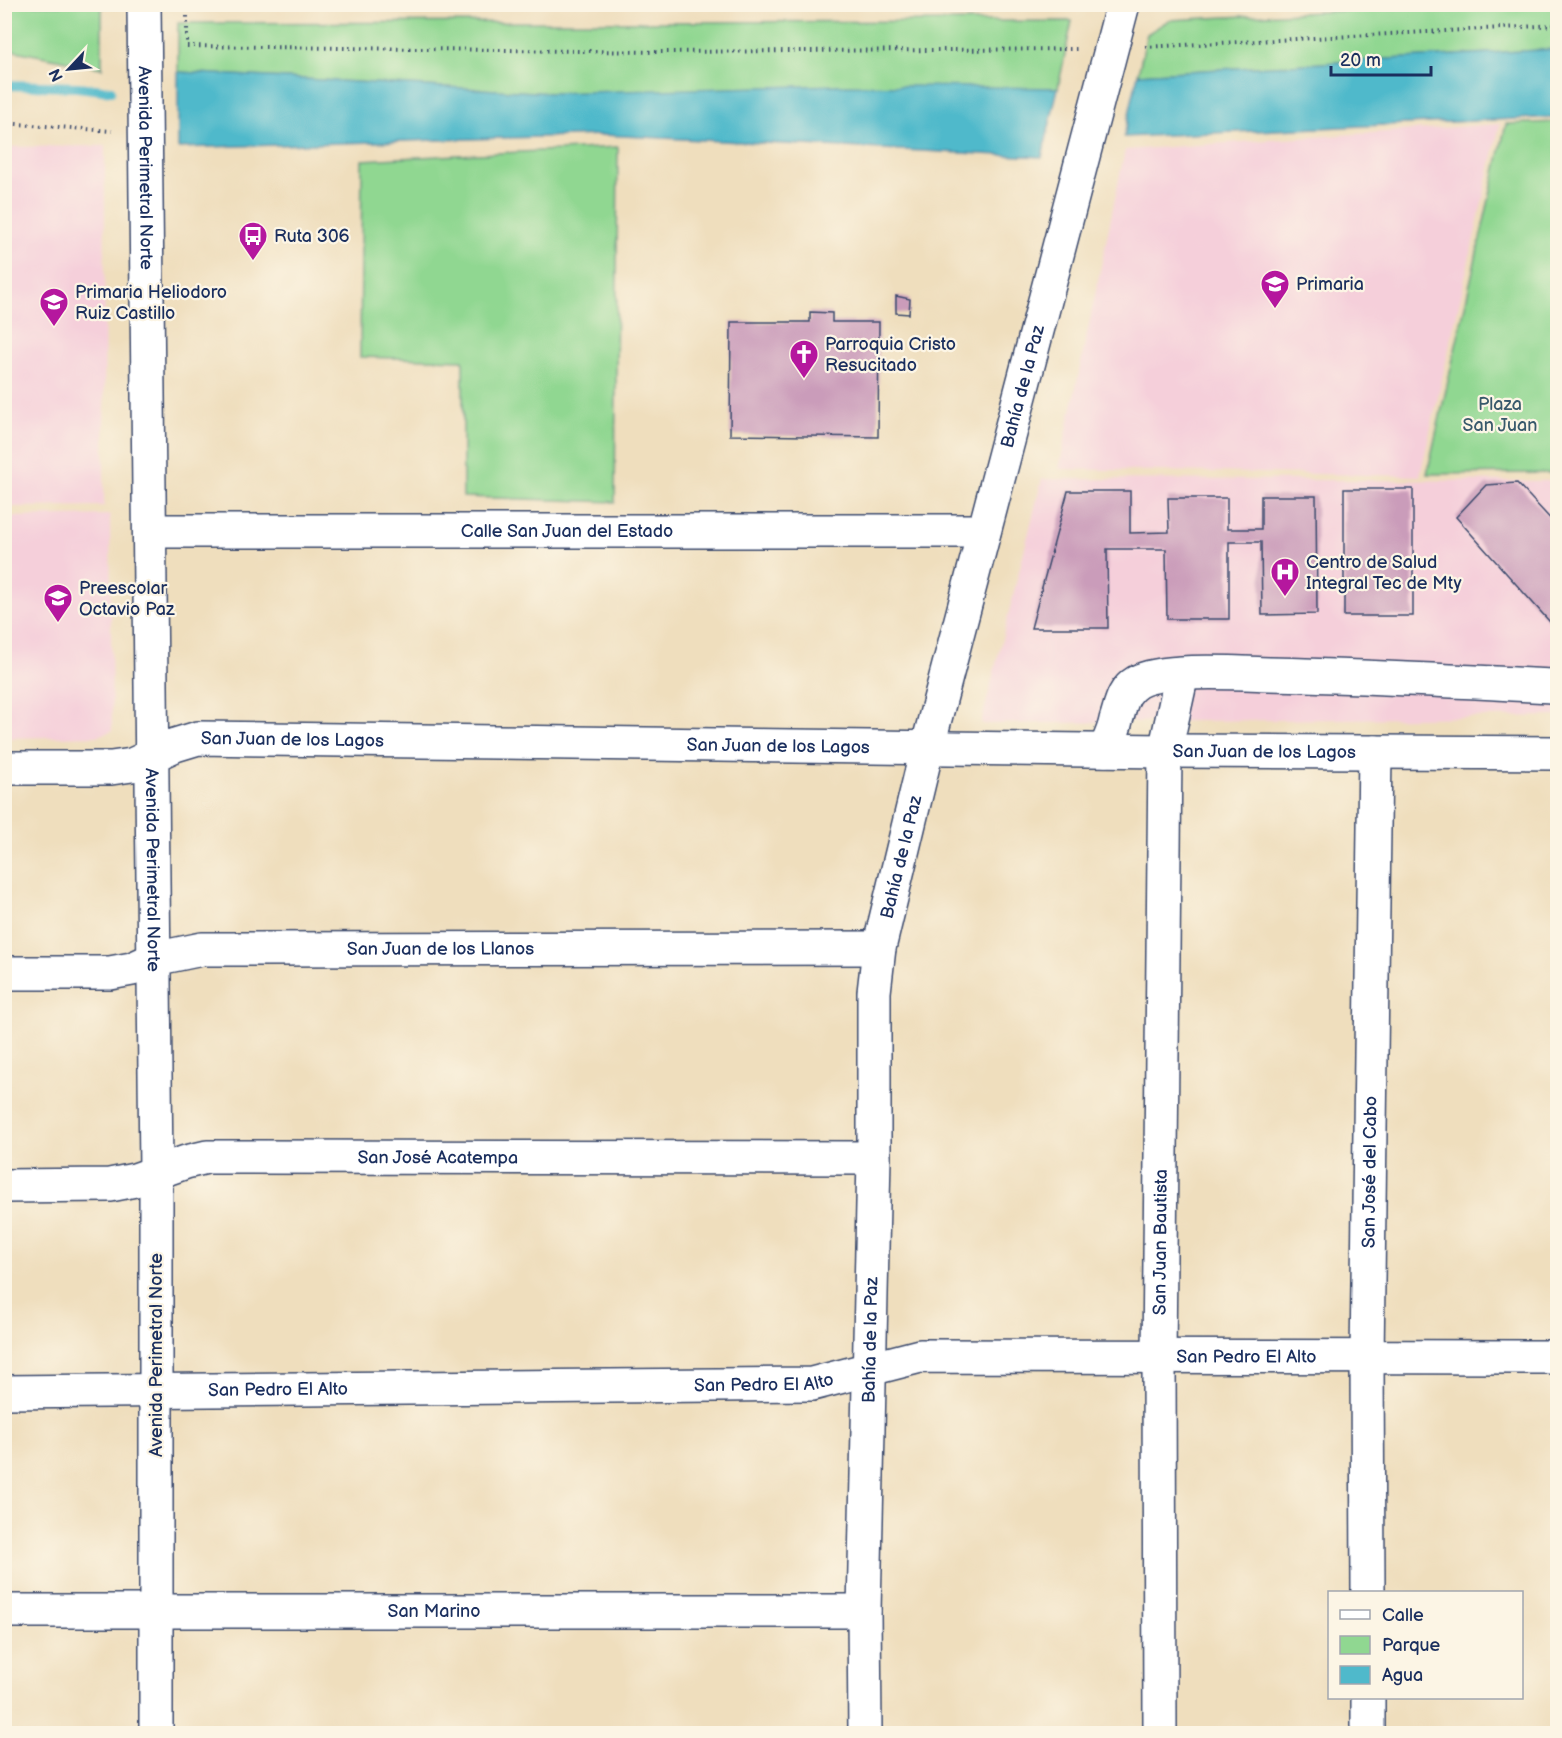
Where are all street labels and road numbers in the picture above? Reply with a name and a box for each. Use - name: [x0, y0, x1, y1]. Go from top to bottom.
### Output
- street label: Avenida Perimetral Norte: [134, 66, 157, 270]
- street label: Bahía de la Paz: [996, 322, 1049, 450]
- street label: Calle San Juan del Estado: [461, 521, 673, 542]
- street label: San Juan de los Lagos: [201, 728, 384, 751]
- street label: San Juan de los Lagos: [687, 734, 870, 758]
- street label: San Juan de los Lagos: [1173, 741, 1356, 762]
- street label: Avenida Perimetral Norte: [141, 768, 164, 972]
- street label: Bahía de la Paz: [876, 793, 926, 921]
- street label: San Juan de los Llanos: [347, 938, 534, 959]
- street label: San José del Cabo: [1358, 1096, 1381, 1248]
- street label: San José Acatempa: [357, 1147, 518, 1168]
- street label: San Juan Bautista: [1149, 1169, 1171, 1315]
- street label: Avenida Perimetral Norte: [146, 1253, 167, 1457]
- street label: Bahía de la Paz: [858, 1276, 882, 1403]
- street label: San Pedro El Alto: [1176, 1346, 1316, 1367]
- street label: San Pedro El Alto: [694, 1368, 836, 1396]
- street label: San Pedro El Alto: [208, 1378, 348, 1400]
- street label: San Marino: [388, 1601, 480, 1622]

